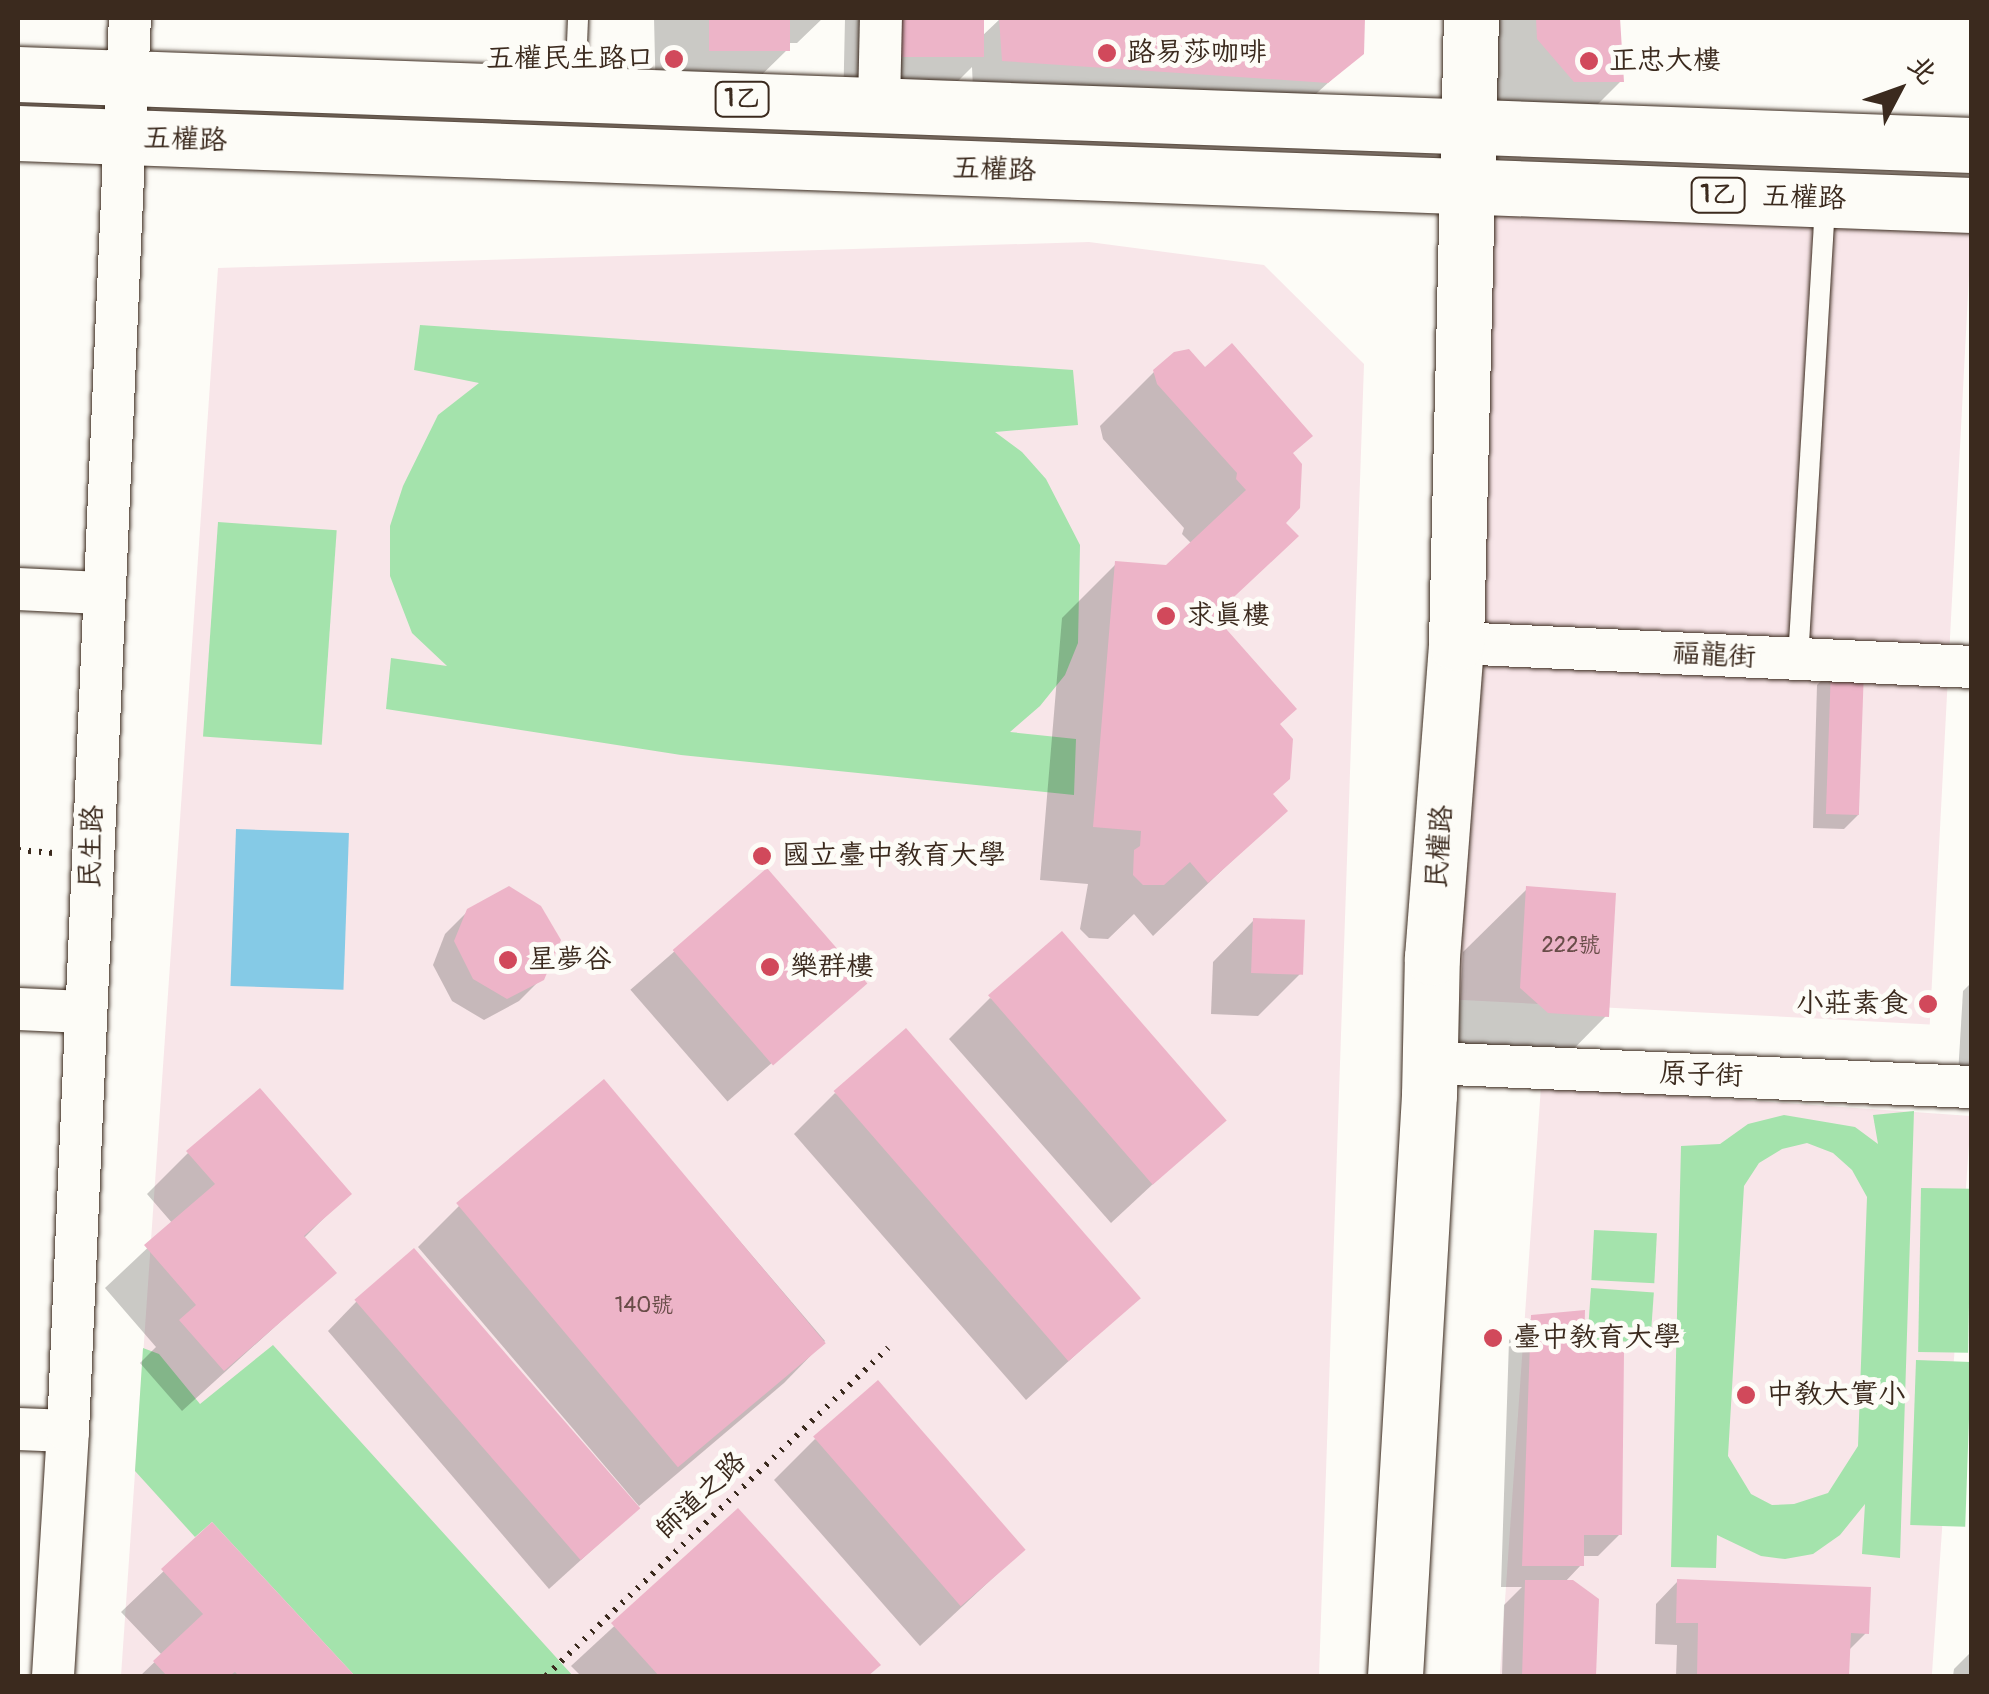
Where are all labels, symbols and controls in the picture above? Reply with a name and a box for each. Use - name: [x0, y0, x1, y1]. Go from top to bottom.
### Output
- place label: 路易莎咖啡: [1127, 36, 1267, 70]
- north arrow: [1849, 40, 1949, 140]
- place label: 五權民生路口: [486, 42, 654, 76]
- marker: 路易莎咖啡: [1096, 42, 1118, 64]
- place label: 正忠大樓: [1609, 44, 1721, 78]
- marker: 五權民生路口: [663, 48, 685, 70]
- text: 北: [1900, 48, 1944, 92]
- marker: 正忠大樓: [1578, 50, 1600, 72]
- road number: 1乙: [714, 79, 770, 119]
- street label: 五權路: [142, 122, 228, 158]
- street label: 五權路: [951, 152, 1037, 188]
- road number: 1乙: [1690, 175, 1746, 215]
- street label: 五權路: [1761, 180, 1847, 216]
- place label: 求真樓: [1186, 599, 1270, 633]
- marker: 求真樓: [1155, 605, 1177, 627]
- street label: 福龍街: [1671, 637, 1757, 675]
- street label: 民生路: [74, 804, 110, 890]
- street label: 民權路: [1420, 804, 1460, 890]
- place label: 國立臺中教育大學: [782, 839, 1006, 873]
- marker: 國立臺中教育大學: [751, 845, 773, 867]
- house number: 222號: [1542, 933, 1600, 959]
- place label: 星夢谷: [528, 943, 612, 977]
- marker: 星夢谷: [497, 949, 519, 971]
- place label: 樂群樓: [790, 950, 874, 984]
- marker: 樂群樓: [759, 956, 781, 978]
- place label: 小莊素食: [1796, 987, 1908, 1021]
- marker: 小莊素食: [1917, 993, 1939, 1015]
- street label: 原子街: [1658, 1057, 1744, 1093]
- house number: 140號: [615, 1293, 673, 1319]
- place label: 臺中教育大學: [1513, 1321, 1681, 1355]
- marker: 臺中教育大學: [1482, 1327, 1504, 1349]
- place label: 中教大實小: [1766, 1378, 1906, 1412]
- marker: 中教大實小: [1735, 1384, 1757, 1406]
- street label: 師道之路: [649, 1445, 753, 1547]

